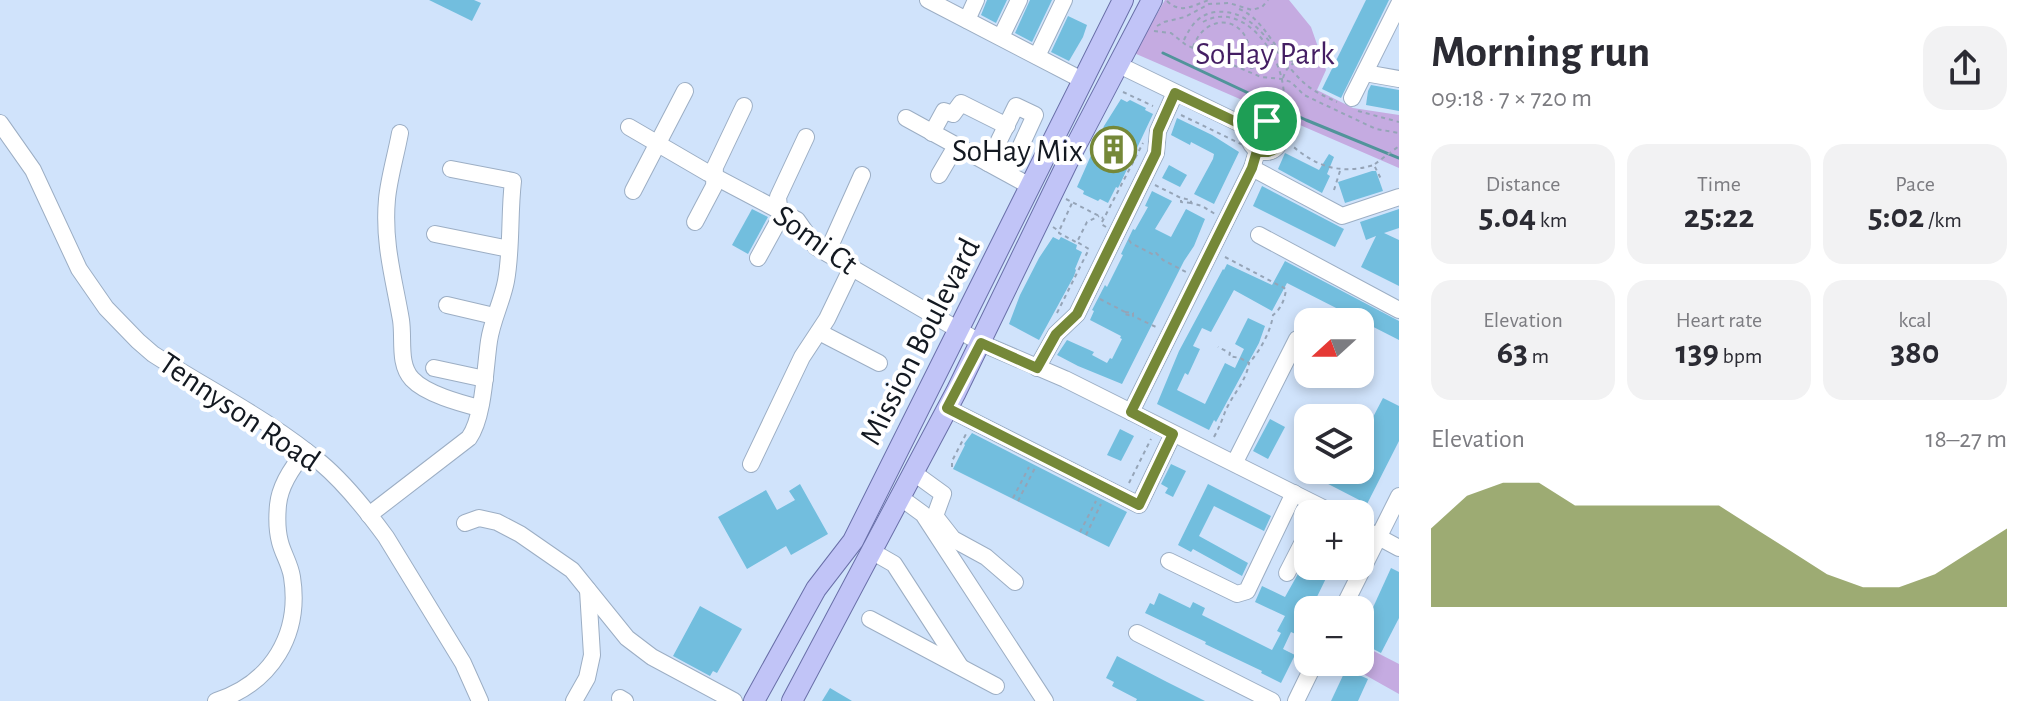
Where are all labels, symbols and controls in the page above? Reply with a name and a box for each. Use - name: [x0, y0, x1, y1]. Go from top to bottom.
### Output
- button: share: [1923, 26, 2007, 110]
- text: Morning run: [1431, 31, 1650, 75]
- park label: SoHay Park: [1195, 38, 1335, 70]
- text: 09:18 · 7 × 720 m: [1431, 85, 1592, 111]
- pin: [1233, 87, 1301, 155]
- icon: arrive: [1245, 99, 1289, 143]
- building icon: SoHay Mix: [1090, 126, 1138, 174]
- place label: SoHay Mix: [952, 135, 1083, 167]
- text: Distance: [1486, 173, 1560, 195]
- text: Time: [1697, 173, 1741, 195]
- text: Pace: [1895, 173, 1935, 195]
- street label: Somi Ct: [768, 199, 863, 281]
- text: 5.04: [1479, 200, 1536, 234]
- text: 25:22: [1684, 200, 1754, 234]
- text: 5:02: [1868, 200, 1924, 234]
- text: km: [1536, 209, 1567, 231]
- text: /km: [1924, 209, 1962, 231]
- street label: Mission Boulevard: [854, 233, 986, 450]
- north arrow: [1294, 308, 1374, 388]
- map controls: [1294, 308, 1374, 676]
- text: Elevation: [1483, 309, 1563, 331]
- text: Heart rate: [1676, 309, 1762, 331]
- text: kcal: [1898, 309, 1932, 331]
- text: 63: [1497, 336, 1528, 370]
- text: 139: [1676, 336, 1719, 370]
- text: 380: [1890, 336, 1940, 370]
- text: m: [1528, 345, 1549, 367]
- text: bpm: [1719, 345, 1762, 367]
- street label: Tennyson Road: [153, 346, 326, 477]
- button: layers: [1294, 404, 1374, 484]
- text: Elevation: [1431, 426, 1525, 452]
- text: 18–27 m: [1926, 426, 2007, 452]
- button: +: [1294, 500, 1374, 580]
- button: −: [1294, 596, 1374, 676]

